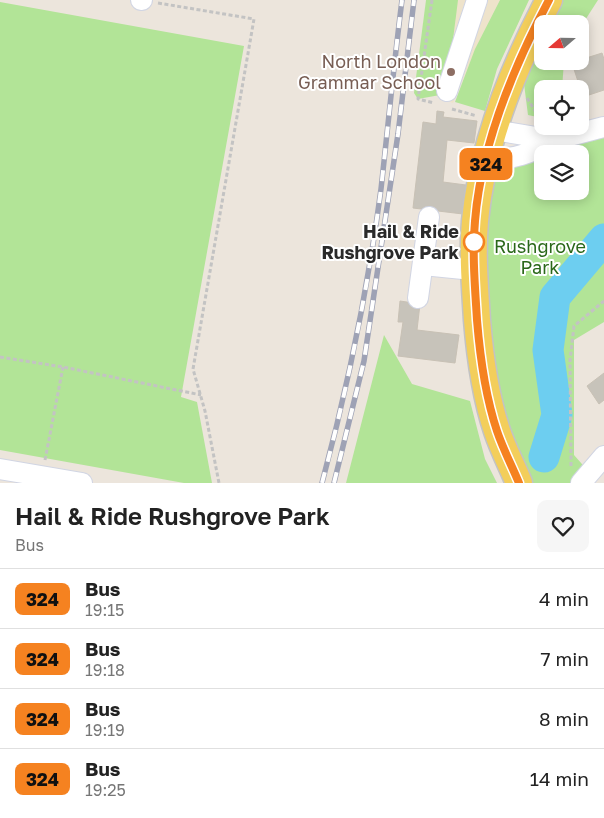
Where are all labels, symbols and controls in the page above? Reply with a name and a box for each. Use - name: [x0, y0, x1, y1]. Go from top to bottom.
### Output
- north arrow: [534, 15, 589, 70]
- map controls: [534, 15, 589, 200]
- place label: North London Grammar School: [298, 50, 441, 93]
- marker: North London Grammar School: [445, 66, 457, 78]
- button: locate: [534, 80, 589, 135]
- button: layers: [534, 145, 589, 200]
- line badge: 324: [457, 148, 515, 180]
- text: 324: [469, 153, 503, 175]
- place label: Hail & Ride Rushgrove Park: [322, 220, 460, 263]
- marker: Hail & Ride Rushgrove Park: [463, 231, 485, 253]
- park label: Rushgrove Park: [494, 235, 586, 278]
- button: heart: [537, 500, 589, 552]
- text: Hail & Ride Rushgrove Park: [15, 501, 330, 530]
- text: Bus: [15, 535, 44, 555]
- text: Bus: [85, 577, 120, 600]
- text: 4 min: [539, 587, 589, 610]
- text: 324: [26, 588, 59, 610]
- text: 19:15: [85, 600, 124, 620]
- text: Bus: [85, 637, 120, 660]
- text: 7 min: [541, 647, 589, 670]
- text: 324: [26, 648, 59, 670]
- text: 19:18: [85, 660, 125, 680]
- text: Bus: [85, 697, 120, 720]
- text: 8 min: [539, 707, 589, 730]
- text: 324: [26, 708, 59, 730]
- text: 19:19: [85, 720, 125, 740]
- text: Bus: [85, 757, 120, 780]
- text: 14 min: [530, 767, 589, 790]
- text: 324: [26, 768, 59, 790]
- text: 19:25: [85, 780, 126, 800]

